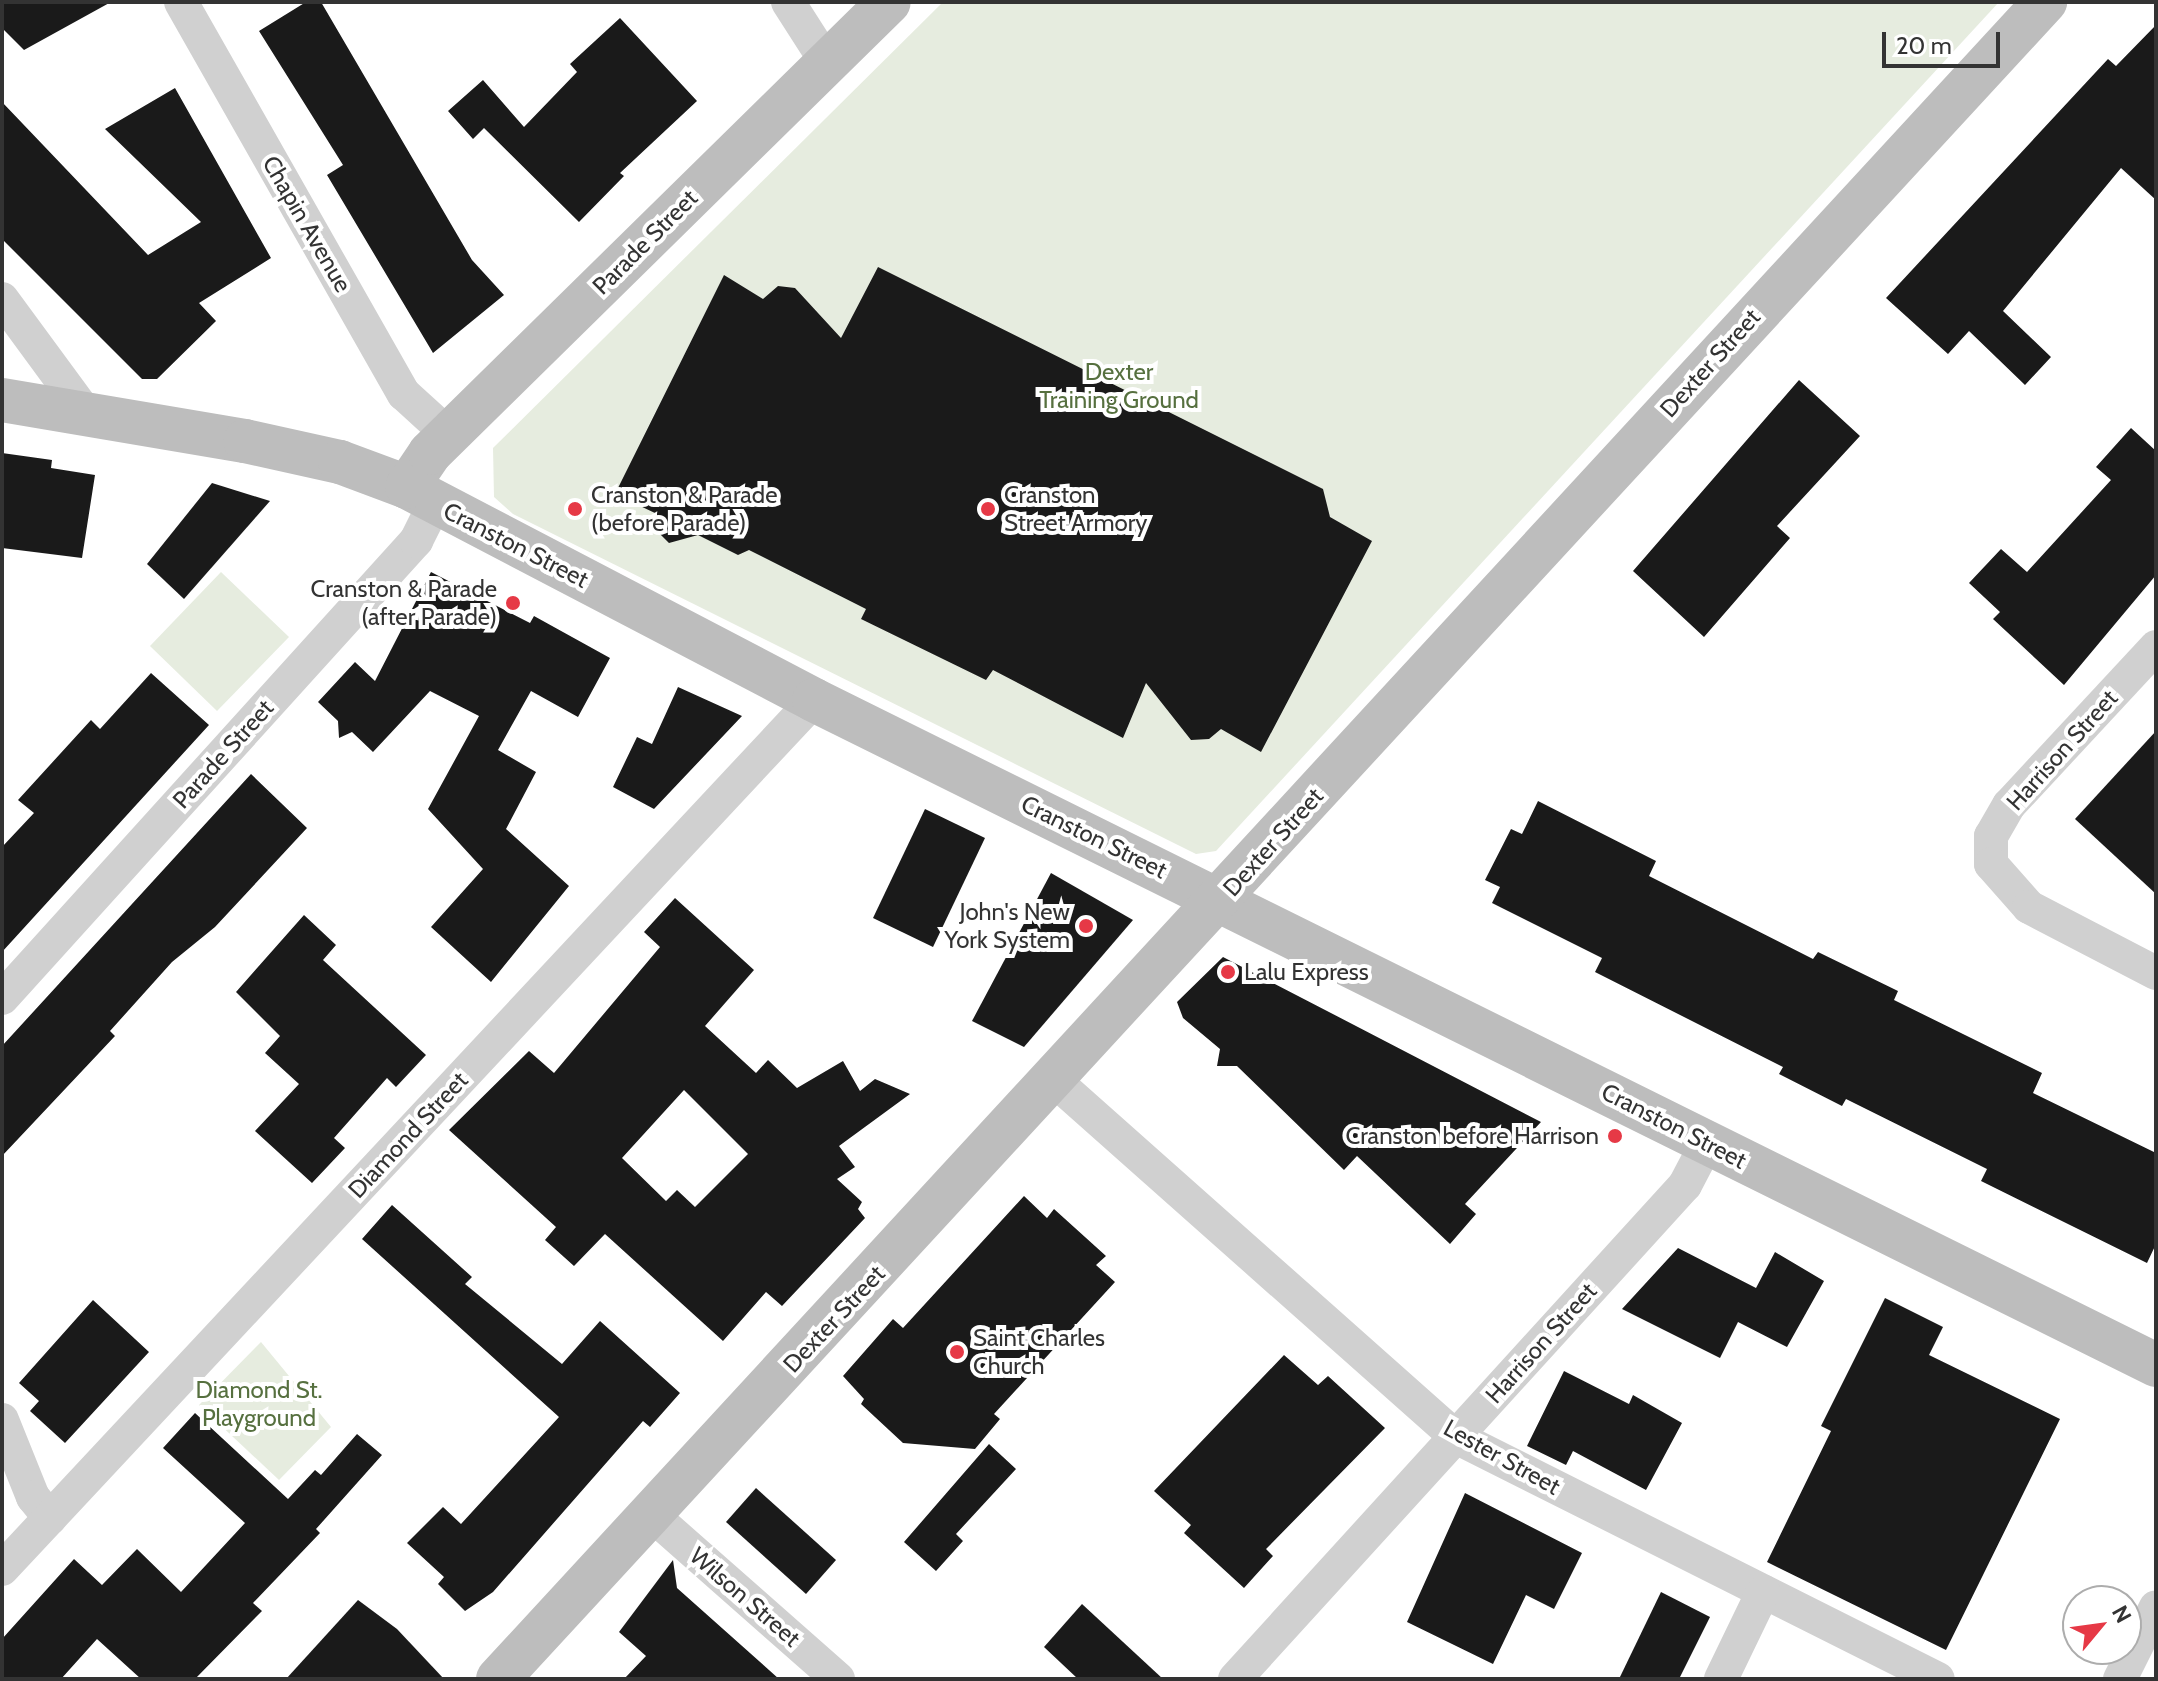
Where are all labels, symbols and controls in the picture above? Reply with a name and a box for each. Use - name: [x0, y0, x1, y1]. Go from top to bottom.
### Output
- scale bar: [1886, 16, 2004, 66]
- text: 20 m: [1896, 31, 1952, 60]
- street label: Chapin Avenue: [256, 151, 358, 297]
- street label: Parade Street: [587, 184, 703, 300]
- street label: Dexter Street: [1654, 303, 1766, 423]
- park label: Dexter Training Ground: [1039, 358, 1199, 414]
- place label: Cranston & Parade (before Parade): [591, 481, 777, 537]
- place label: Cranston Street Armory: [1004, 481, 1147, 537]
- street label: Cranston Street: [439, 496, 593, 594]
- marker: Cranston & Parade (before Parade): [566, 500, 584, 518]
- marker: Cranston Street Armory: [979, 500, 997, 518]
- place label: Cranston & Parade (after Parade): [311, 575, 497, 631]
- marker: Cranston & Parade (after Parade): [504, 594, 522, 612]
- street label: Harrison Street: [2000, 684, 2124, 816]
- street label: Parade Street: [167, 694, 279, 814]
- street label: Dexter Street: [1217, 782, 1329, 902]
- street label: Cranston Street: [1016, 789, 1172, 885]
- place label: John's New York System: [945, 898, 1070, 954]
- marker: John's New York System: [1077, 917, 1095, 935]
- place label: Lalu Express: [1244, 958, 1369, 986]
- marker: Lalu Express: [1219, 963, 1237, 981]
- street label: Diamond Street: [342, 1066, 474, 1204]
- street label: Cranston Street: [1597, 1077, 1751, 1175]
- place label: Cranston before Harrison: [1346, 1122, 1599, 1150]
- marker: Cranston before Harrison: [1606, 1127, 1624, 1145]
- street label: Dexter Street: [777, 1260, 891, 1378]
- street label: Harrison Street: [1479, 1277, 1603, 1409]
- place label: Saint Charles Church: [973, 1324, 1105, 1380]
- marker: Saint Charles Church: [948, 1343, 966, 1361]
- park label: Diamond St. Playground: [195, 1376, 323, 1432]
- street label: Lester Street: [1439, 1413, 1565, 1501]
- street label: Wilson Street: [684, 1541, 806, 1653]
- north arrow: [2062, 1585, 2142, 1665]
- text: N: [2106, 1601, 2137, 1627]

